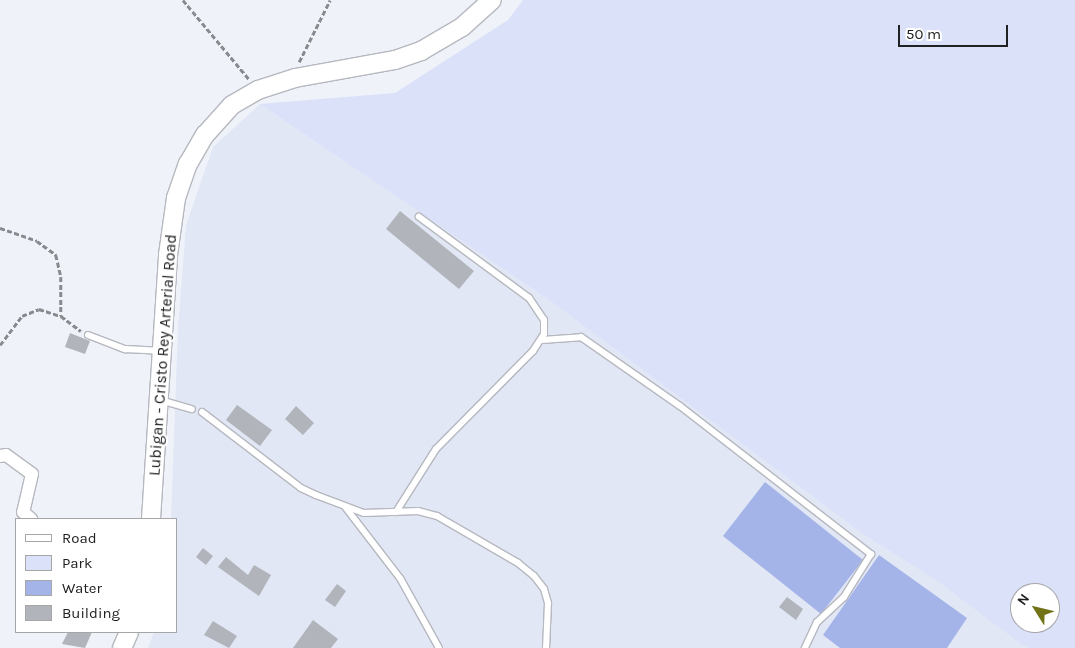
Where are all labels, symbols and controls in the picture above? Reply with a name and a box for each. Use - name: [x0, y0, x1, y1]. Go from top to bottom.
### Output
- scale bar: [900, 15, 1010, 47]
- text: 50 m: [906, 25, 941, 43]
- street label: Lubigan - Cristo Rey Arterial Road: [145, 233, 181, 477]
- legend: [15, 518, 178, 633]
- text: Road: [62, 529, 97, 547]
- text: Park: [62, 554, 92, 572]
- text: Water: [62, 579, 102, 597]
- north arrow: [1010, 583, 1060, 633]
- text: N: [1013, 590, 1033, 609]
- text: Building: [62, 604, 120, 622]

